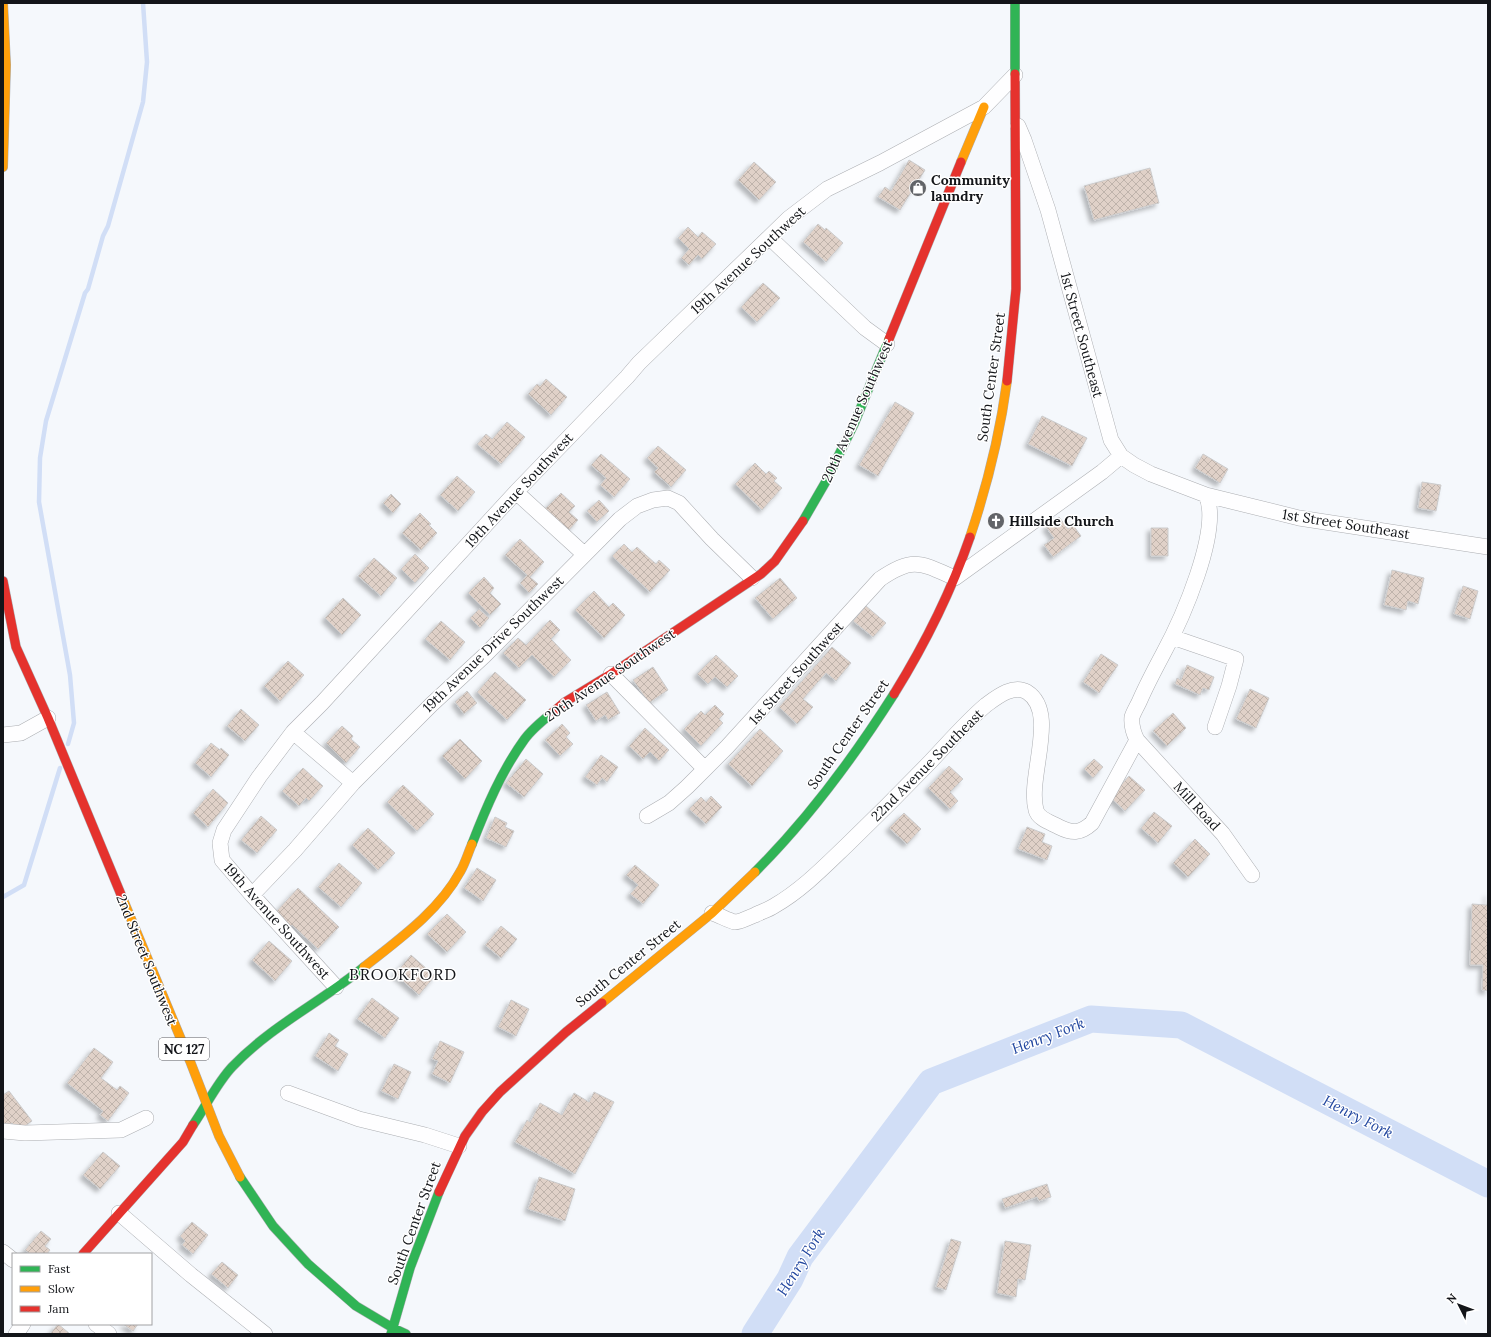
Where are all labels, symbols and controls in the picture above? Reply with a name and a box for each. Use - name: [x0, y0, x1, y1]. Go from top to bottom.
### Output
- place label: Community laundry: [931, 171, 1010, 205]
- shop icon: Community laundry: [908, 178, 928, 198]
- street label: 19th Avenue Southwest: [687, 202, 810, 318]
- street label: 1st Street Southeast: [1057, 270, 1108, 400]
- street label: South Center Street: [973, 311, 1009, 443]
- street label: 20th Avenue Southwest: [818, 337, 897, 485]
- street label: 19th Avenue Southwest: [461, 428, 577, 551]
- street label: 1st Street Southeast: [1281, 505, 1412, 543]
- church icon: Hillside Church: [986, 511, 1006, 531]
- place label: Hillside Church: [1009, 512, 1114, 530]
- street label: 19th Avenue Drive Southwest: [419, 571, 568, 716]
- street label: 1st Street Southwest: [745, 617, 848, 728]
- street label: 20th Avenue Southwest: [541, 624, 679, 725]
- street label: South Center Street: [803, 675, 893, 792]
- street label: 22nd Avenue Southeast: [867, 705, 987, 825]
- street label: Mill Road: [1170, 778, 1224, 834]
- street label: 19th Avenue Southwest: [220, 859, 334, 983]
- street label: 2nd Street Southwest: [112, 892, 182, 1029]
- street label: South Center Street: [572, 915, 685, 1011]
- district label: BROOKFORD: [349, 964, 457, 984]
- water label: Henry Fork: [1009, 1013, 1087, 1058]
- road number: NC 127: [159, 1038, 209, 1060]
- water label: Henry Fork: [1320, 1091, 1397, 1142]
- street label: South Center Street: [383, 1158, 445, 1287]
- water label: Henry Fork: [772, 1224, 829, 1299]
- legend: [12, 1253, 152, 1325]
- text: Fast: [48, 1261, 71, 1276]
- text: Slow: [48, 1281, 75, 1296]
- north arrow: [1439, 1285, 1479, 1325]
- text: N: [1444, 1290, 1460, 1306]
- text: Jam: [47, 1301, 69, 1316]

